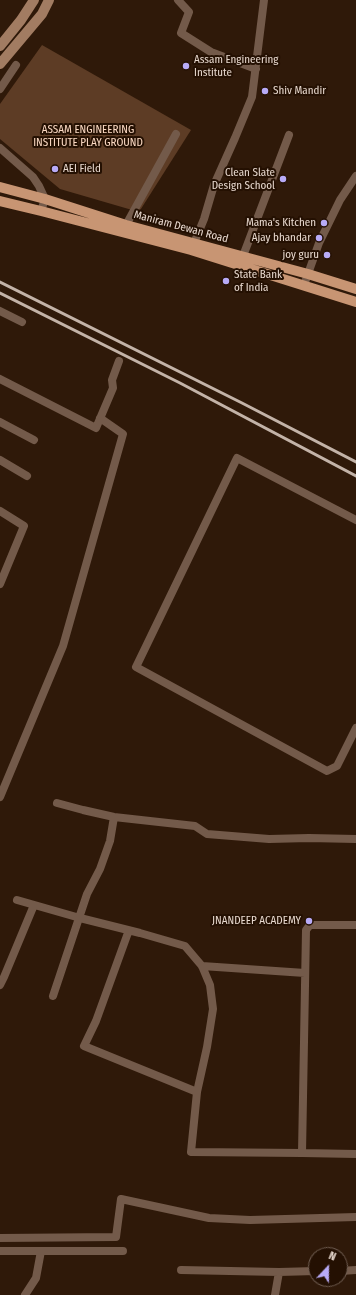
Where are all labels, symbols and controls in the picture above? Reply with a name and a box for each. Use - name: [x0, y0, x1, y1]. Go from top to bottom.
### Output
- place label: Assam Engineering Institute: [194, 53, 278, 79]
- marker: Assam Engineering Institute: [181, 61, 191, 71]
- place label: Shiv Mandir: [273, 84, 326, 98]
- marker: Shiv Mandir: [260, 86, 270, 96]
- park label: ASSAM ENGINEERING INSTITUTE PLAY GROUND: [33, 123, 143, 149]
- place label: AEI Field: [63, 162, 101, 176]
- marker: AEI Field: [50, 164, 60, 174]
- place label: Clean Slate Design School: [212, 166, 275, 192]
- marker: Clean Slate Design School: [278, 174, 288, 184]
- street label: Maniram Dewan Road: [132, 208, 230, 246]
- place label: Mama's Kitchen: [246, 216, 316, 230]
- marker: Mama's Kitchen: [319, 218, 329, 228]
- place label: Ajay bhandar: [252, 231, 311, 245]
- marker: Ajay bhandar: [314, 233, 324, 243]
- place label: joy guru: [283, 248, 319, 262]
- marker: joy guru: [322, 250, 332, 260]
- place label: State Bank of India: [234, 268, 282, 294]
- marker: State Bank of India: [221, 276, 231, 286]
- place label: JNANDEEP ACADEMY: [212, 914, 301, 928]
- marker: JNANDEEP ACADEMY: [304, 916, 314, 926]
- north arrow: [308, 1247, 348, 1287]
- text: N: [327, 1249, 338, 1264]

